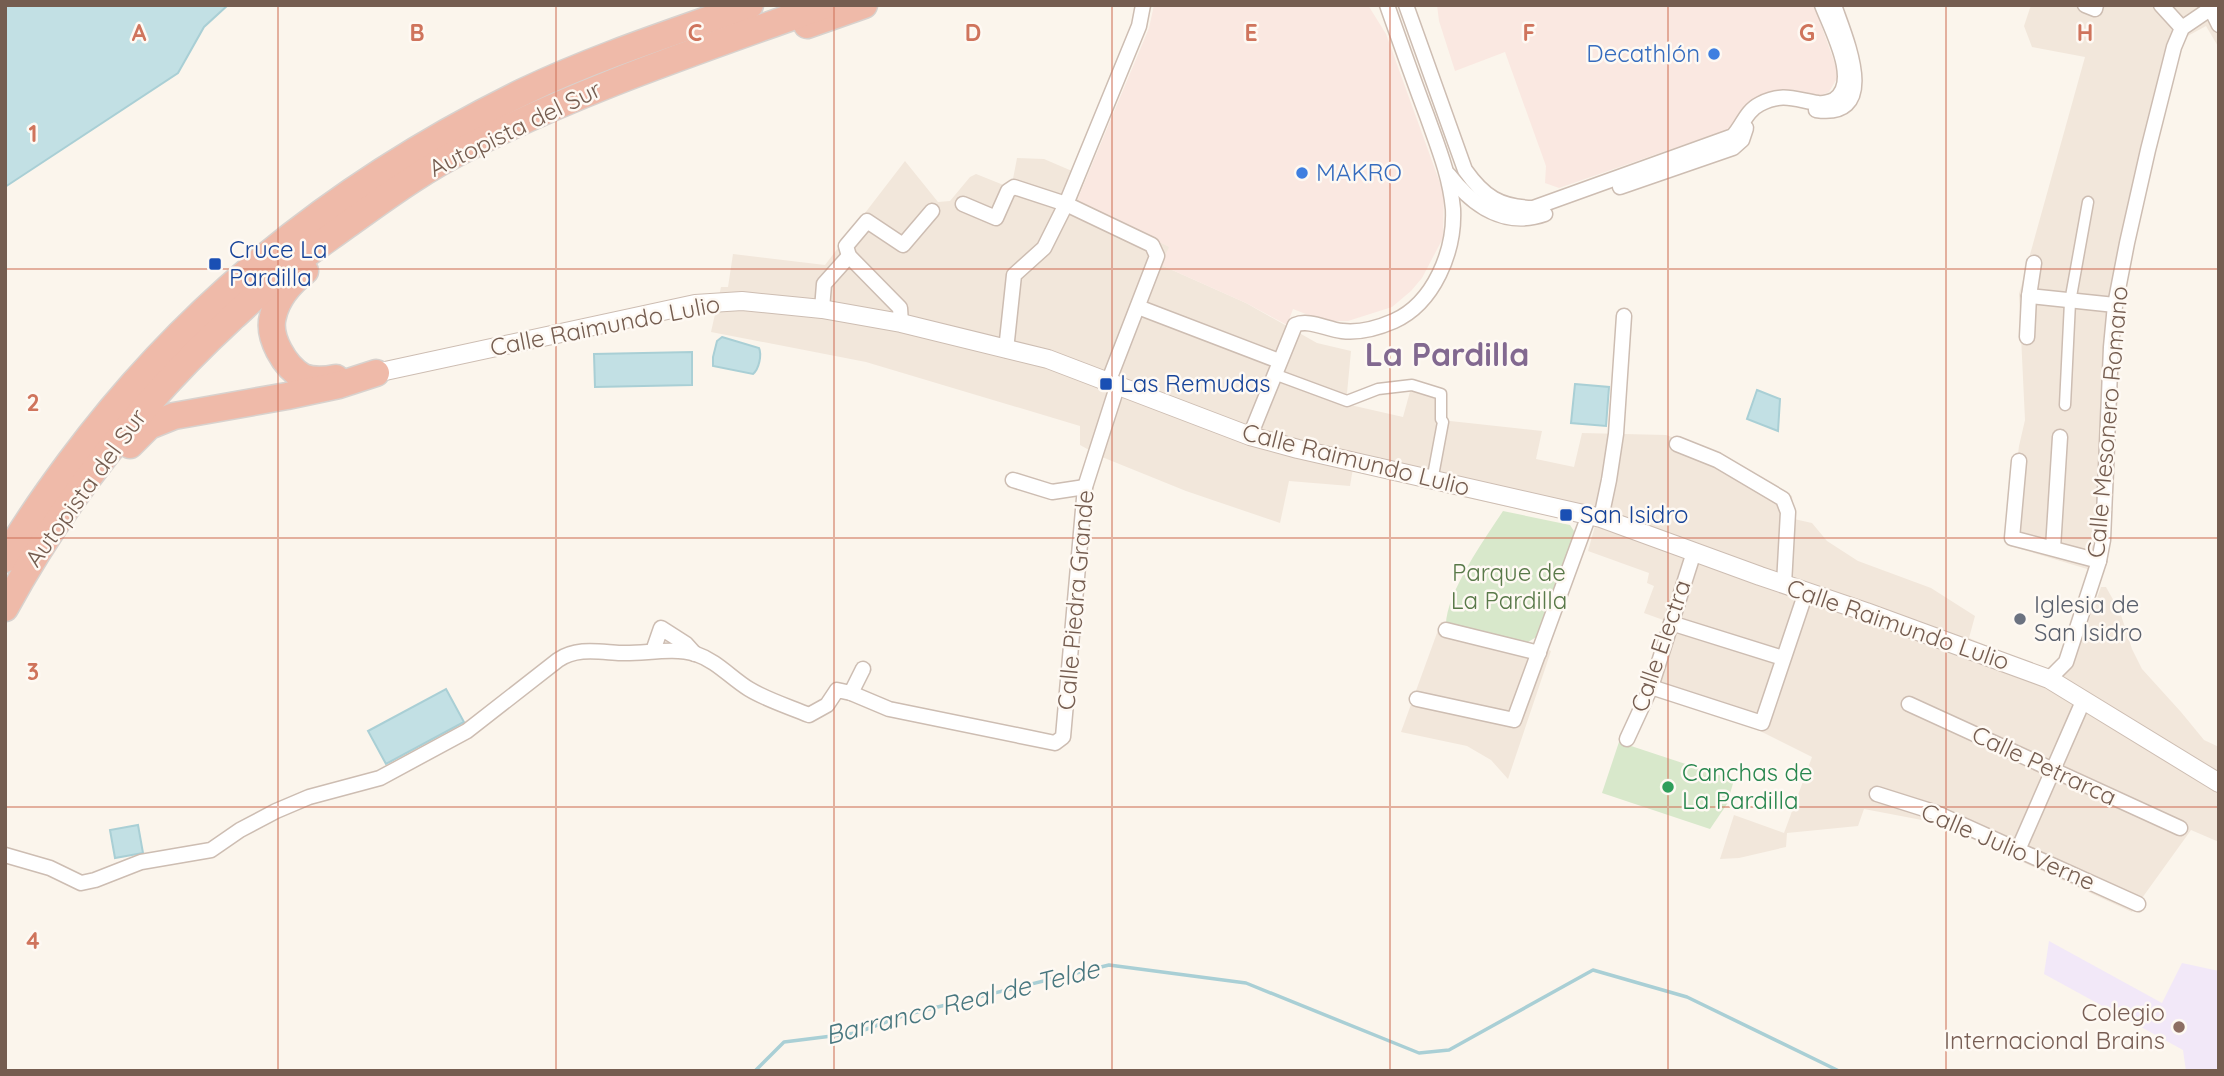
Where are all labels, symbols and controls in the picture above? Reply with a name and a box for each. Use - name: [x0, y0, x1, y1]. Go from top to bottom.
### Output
- text: A: [132, 18, 147, 47]
- text: B: [409, 18, 425, 47]
- text: C: [688, 18, 702, 47]
- text: D: [965, 18, 981, 47]
- text: E: [1244, 18, 1258, 47]
- text: F: [1523, 18, 1535, 47]
- text: G: [1799, 18, 1815, 47]
- text: H: [2077, 18, 2093, 47]
- place label: Decathlón: [1586, 38, 1700, 68]
- marker: Decathlón: [1706, 46, 1722, 62]
- street label: Autopista del Sur: [423, 73, 606, 183]
- text: 1: [29, 119, 37, 148]
- place label: MAKRO: [1316, 157, 1402, 187]
- marker: MAKRO: [1294, 165, 1310, 181]
- place label: Cruce La Pardilla: [229, 234, 327, 292]
- marker: Cruce La Pardilla: [207, 256, 223, 272]
- street label: Calle Mesonero Romano: [2080, 285, 2134, 559]
- street label: Calle Raimundo Lulio: [487, 288, 722, 362]
- district label: La Pardilla: [1365, 334, 1529, 374]
- place label: Las Remudas: [1120, 368, 1271, 398]
- marker: Las Remudas: [1098, 376, 1114, 392]
- text: 2: [26, 388, 40, 417]
- street label: Autopista del Sur: [18, 402, 153, 572]
- street label: Calle Raimundo Lulio: [1239, 416, 1473, 502]
- street label: Calle Piedra Grande: [1050, 489, 1100, 711]
- place label: San Isidro: [1580, 499, 1689, 529]
- marker: San Isidro: [1558, 507, 1574, 523]
- park label: Parque de La Pardilla: [1451, 557, 1567, 615]
- street label: Calle Raimundo Lulio: [1783, 572, 2014, 676]
- street label: Calle Electra: [1623, 576, 1697, 716]
- place label: Iglesia de San Isidro: [2034, 589, 2143, 647]
- marker: Iglesia de San Isidro: [2012, 611, 2028, 627]
- text: 3: [27, 657, 39, 686]
- street label: Calle Petrarca: [1967, 719, 2121, 812]
- place label: Canchas de La Pardilla: [1682, 757, 1813, 815]
- marker: Canchas de La Pardilla: [1660, 779, 1676, 795]
- street label: Calle Julio Verne: [1917, 796, 2100, 896]
- text: 4: [26, 926, 40, 955]
- water label: Barranco Real de Telde: [821, 951, 1104, 1052]
- place label: Colegio Internacional Brains: [1944, 997, 2165, 1055]
- marker: Colegio Internacional Brains: [2171, 1019, 2187, 1035]

